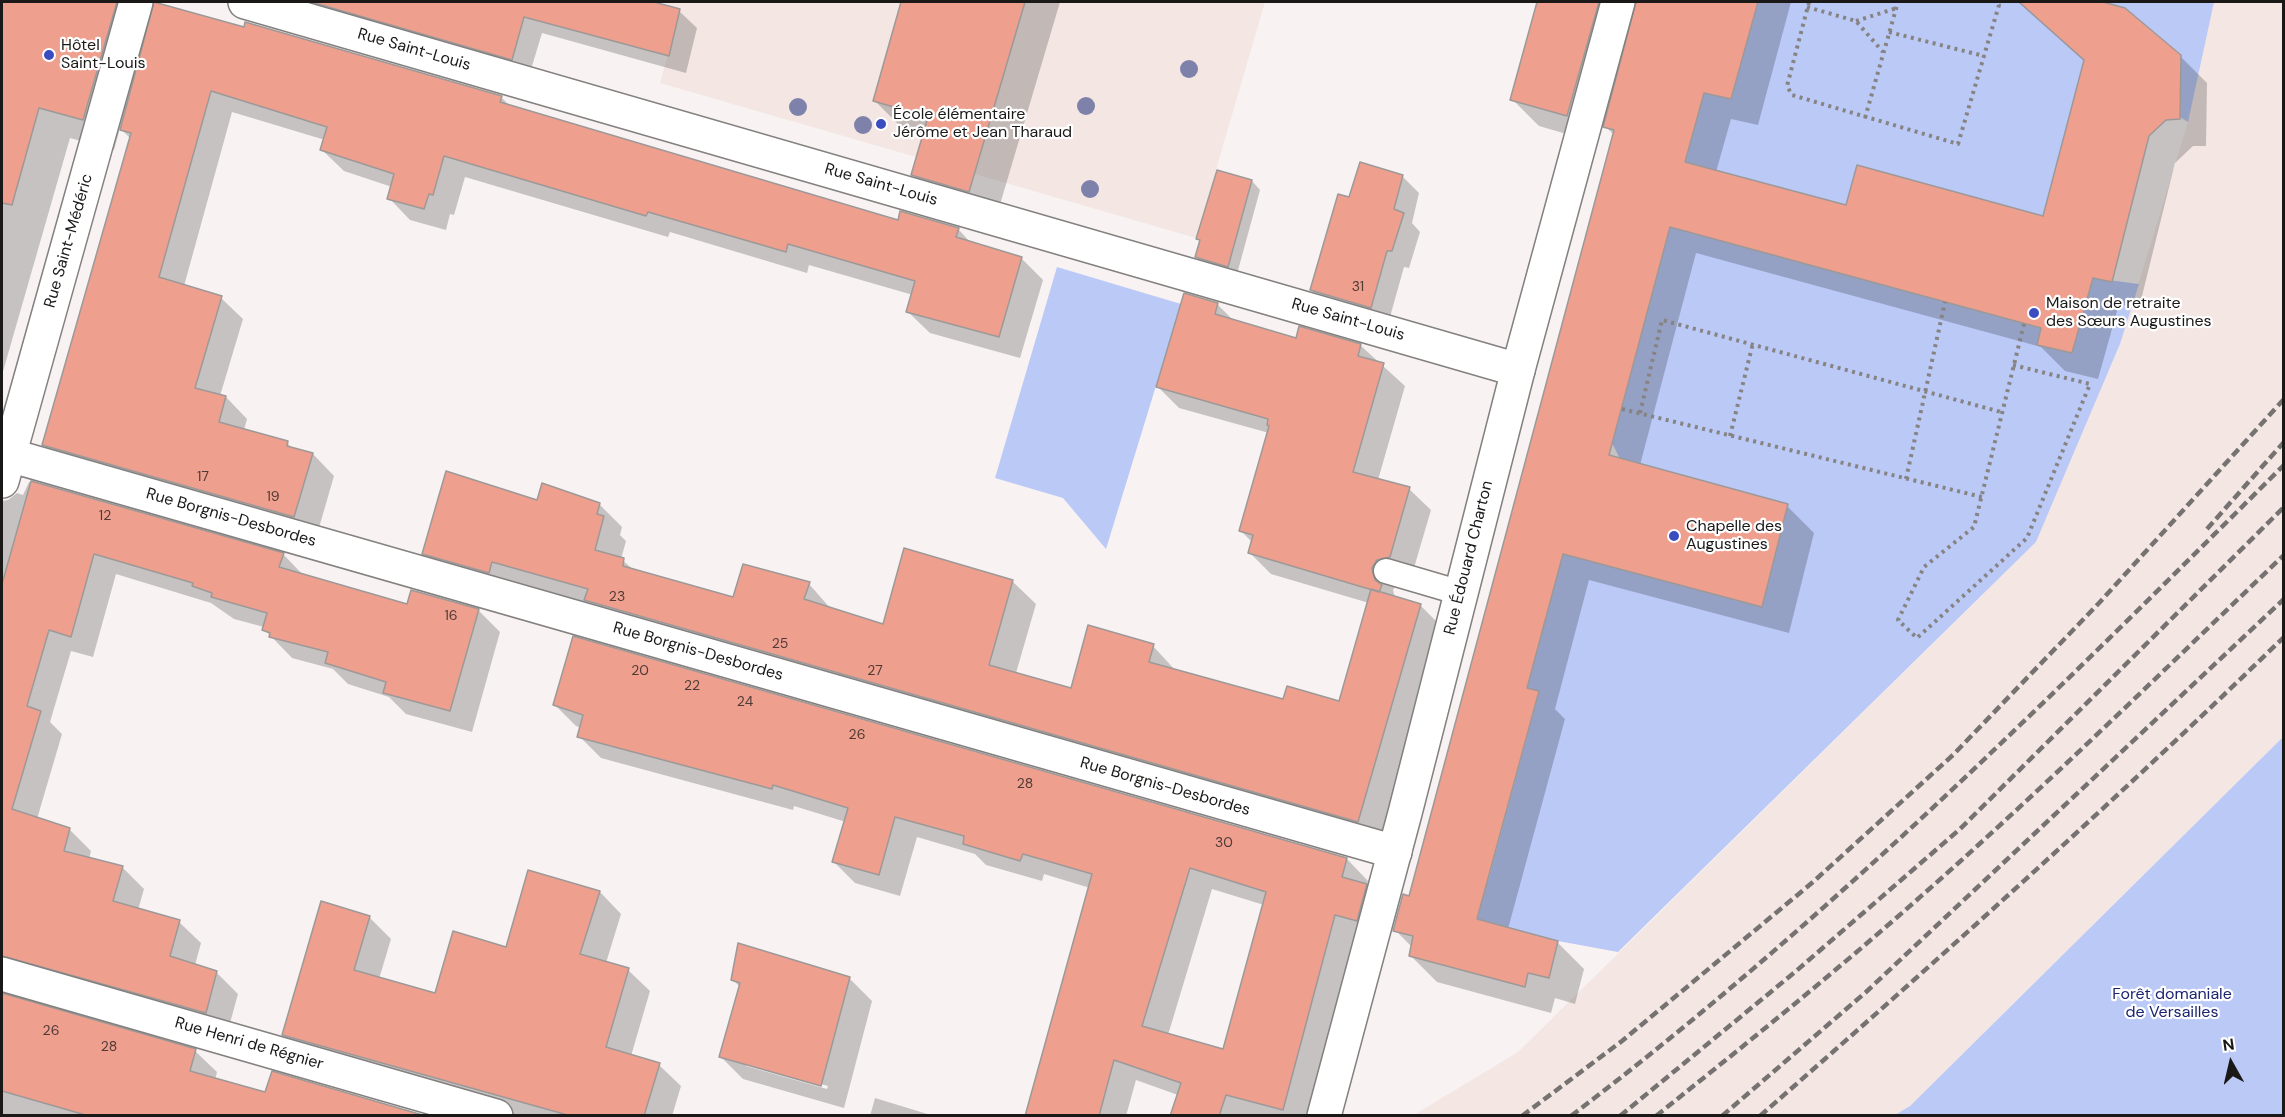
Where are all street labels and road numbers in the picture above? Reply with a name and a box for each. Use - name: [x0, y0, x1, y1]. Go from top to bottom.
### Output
- street label: Rue Saint-Louis: [355, 25, 473, 75]
- street label: Rue Saint-Louis: [822, 160, 940, 210]
- street label: Rue Saint-Médéric: [41, 172, 97, 310]
- street label: Rue Saint-Louis: [1289, 295, 1407, 345]
- street label: Rue Édouard Charton: [1441, 479, 1497, 637]
- street label: Rue Borgnis-Desbordes: [144, 485, 318, 551]
- street label: Rue Borgnis-Desbordes: [611, 619, 785, 685]
- street label: Rue Borgnis-Desbordes: [1078, 754, 1252, 820]
- street label: Rue Henri de Régnier: [173, 1014, 325, 1074]

